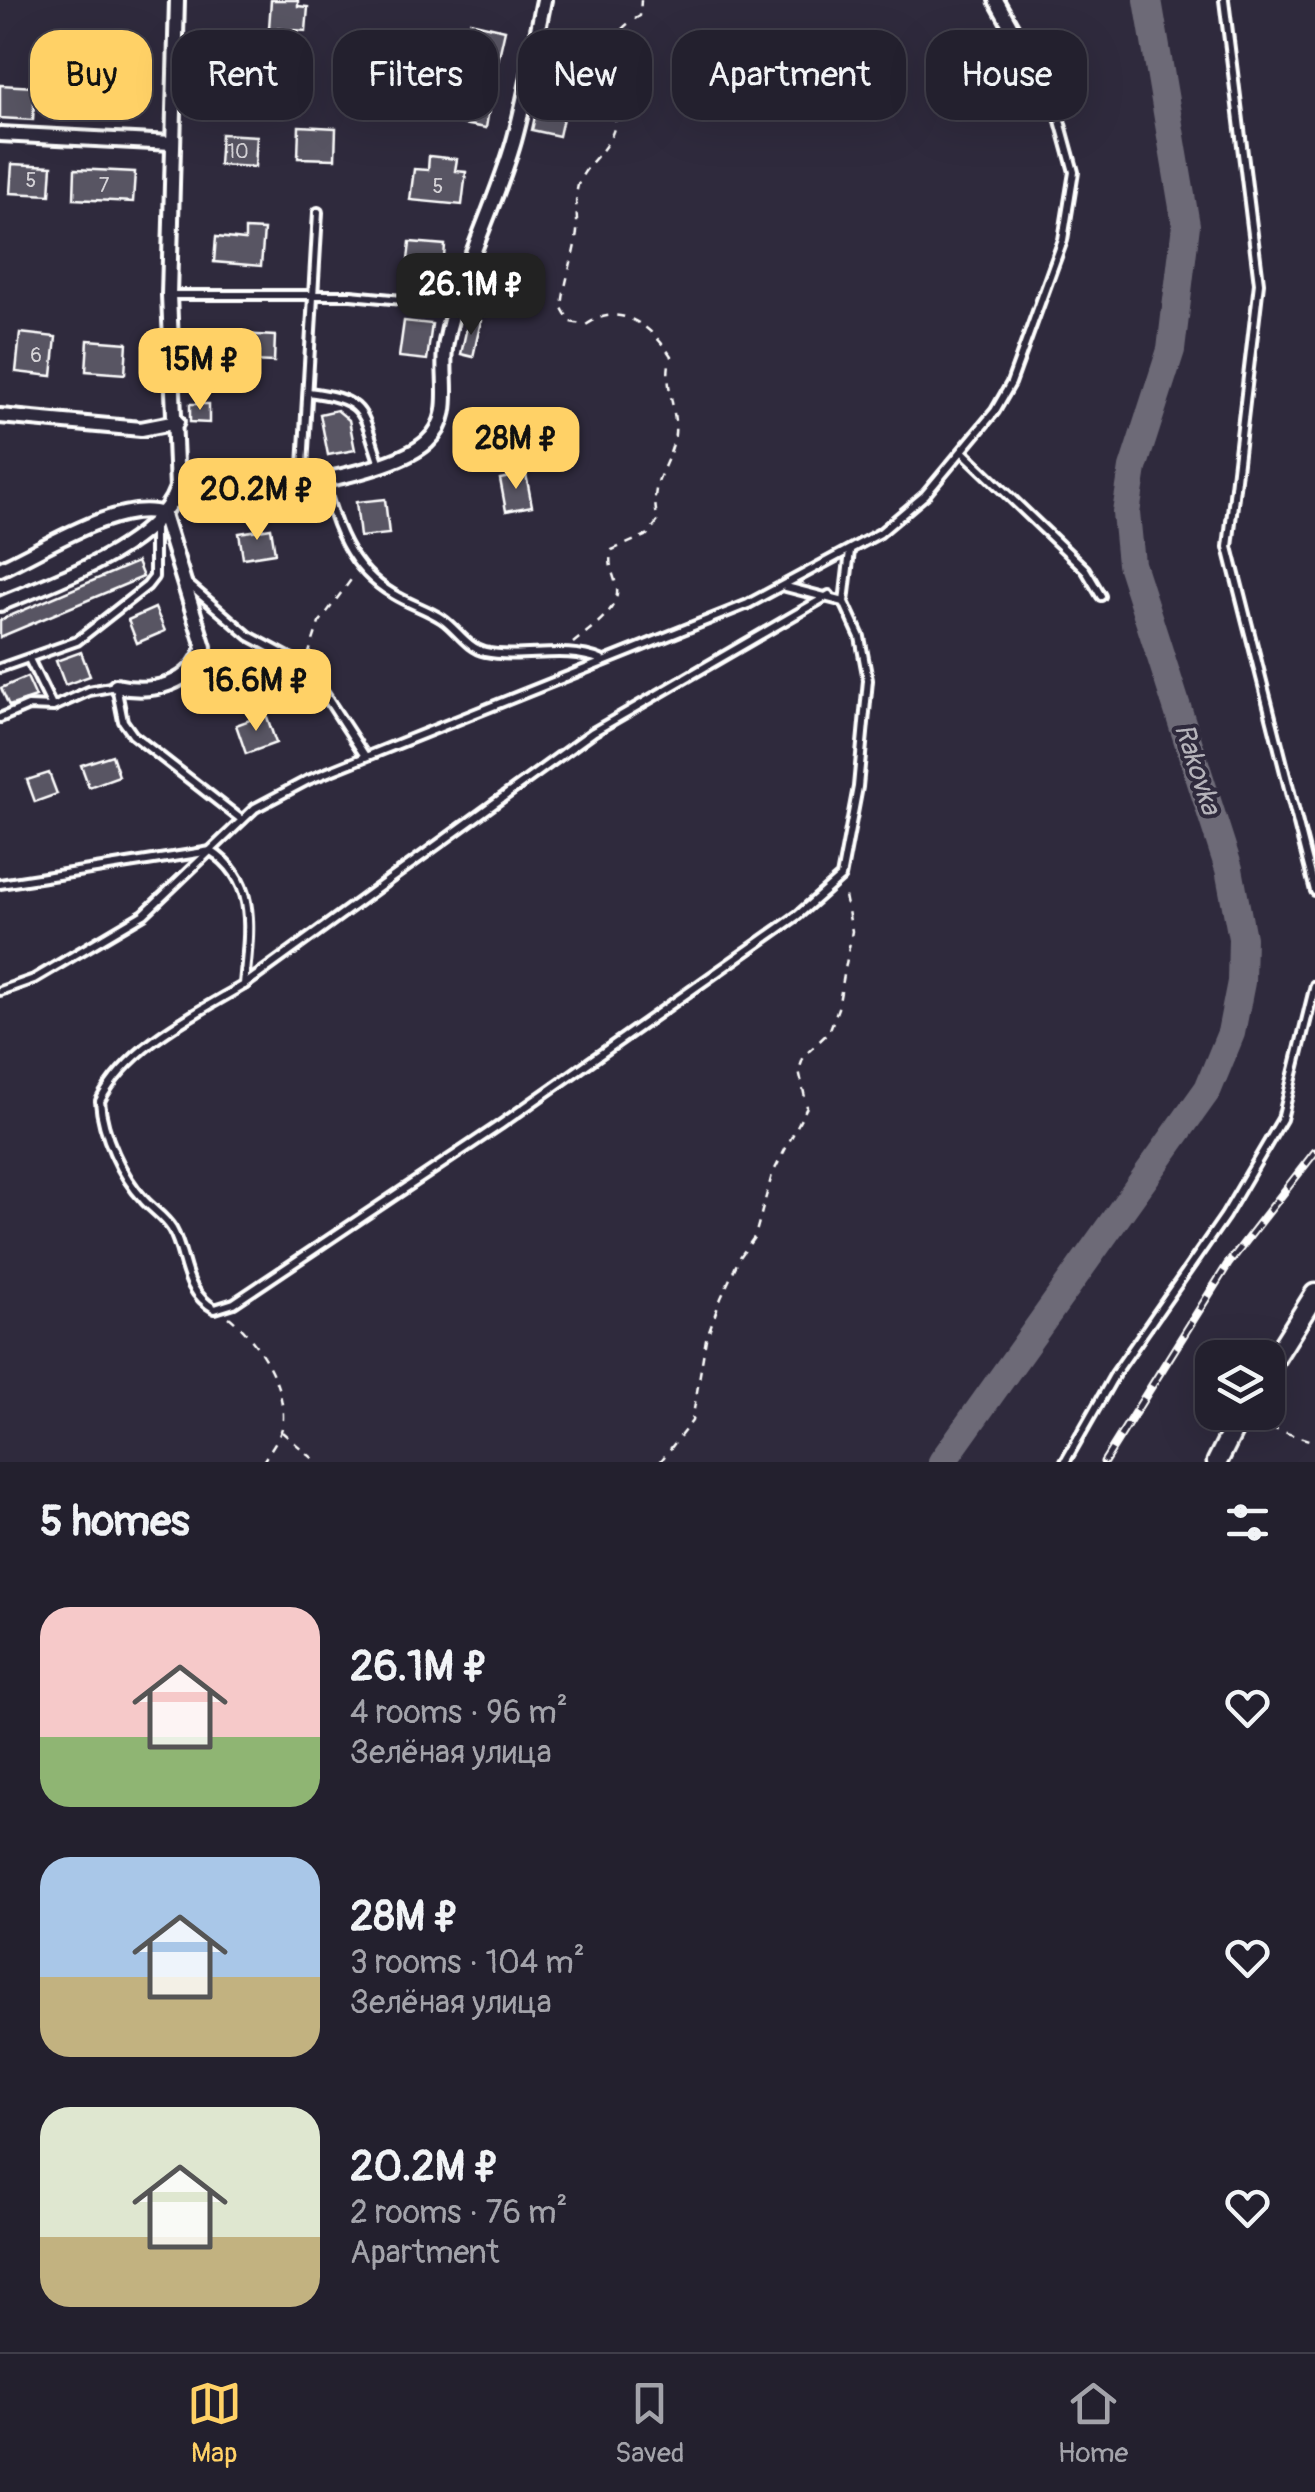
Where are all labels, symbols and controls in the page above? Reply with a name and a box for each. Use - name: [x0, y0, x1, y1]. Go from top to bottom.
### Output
- chip: Buy: [30, 30, 152, 120]
- chip: Rent: [172, 30, 313, 120]
- chip: Filters: [333, 30, 498, 120]
- chip: New: [518, 30, 652, 120]
- chip: Apartment: [672, 30, 906, 120]
- chip: House: [926, 30, 1087, 120]
- house number: 10: [227, 139, 249, 164]
- house number: 5: [26, 168, 36, 193]
- house number: 7: [99, 173, 110, 198]
- house number: 5: [433, 174, 443, 199]
- pin: 26.1M ₽: [379, 253, 563, 338]
- text: 26.1M ₽: [418, 265, 524, 305]
- pin: 15M ₽: [130, 328, 270, 413]
- text: 15M ₽: [160, 340, 240, 380]
- house number: 6: [30, 343, 42, 368]
- pin: 28M ₽: [446, 407, 586, 492]
- text: 28M ₽: [474, 419, 558, 459]
- pin: 20.2M ₽: [165, 458, 349, 543]
- text: 20.2M ₽: [200, 470, 314, 510]
- pin: 16.6M ₽: [164, 649, 348, 734]
- text: 16.6M ₽: [203, 661, 309, 701]
- water label: Rakovka: [1166, 719, 1229, 821]
- map controls: [1195, 1340, 1285, 1430]
- button: layers: [1195, 1340, 1285, 1430]
- icon: filters: [1220, 1495, 1275, 1550]
- text: 5 homes: [40, 1496, 190, 1548]
- text: 26.1M ₽: [350, 1641, 488, 1693]
- icon: home: [120, 1647, 240, 1767]
- icon: heart: [1220, 1680, 1275, 1735]
- text: 4 rooms · 96 m²: [350, 1693, 568, 1733]
- text: Зелёная улица: [350, 1733, 552, 1773]
- text: 28M ₽: [350, 1891, 459, 1943]
- icon: home: [120, 1897, 240, 2017]
- icon: heart: [1220, 1930, 1275, 1985]
- text: 3 rooms · 104 m²: [350, 1943, 585, 1983]
- text: Зелёная улица: [350, 1983, 552, 2023]
- text: 20.2M ₽: [350, 2141, 499, 2193]
- icon: home: [120, 2147, 240, 2267]
- icon: heart: [1220, 2180, 1275, 2235]
- text: 2 rooms · 76 m²: [350, 2193, 567, 2233]
- text: Apartment: [350, 2233, 499, 2273]
- tab: Map: [187, 2376, 242, 2471]
- tab: Saved: [615, 2376, 684, 2471]
- tab: Home: [1058, 2376, 1128, 2471]

